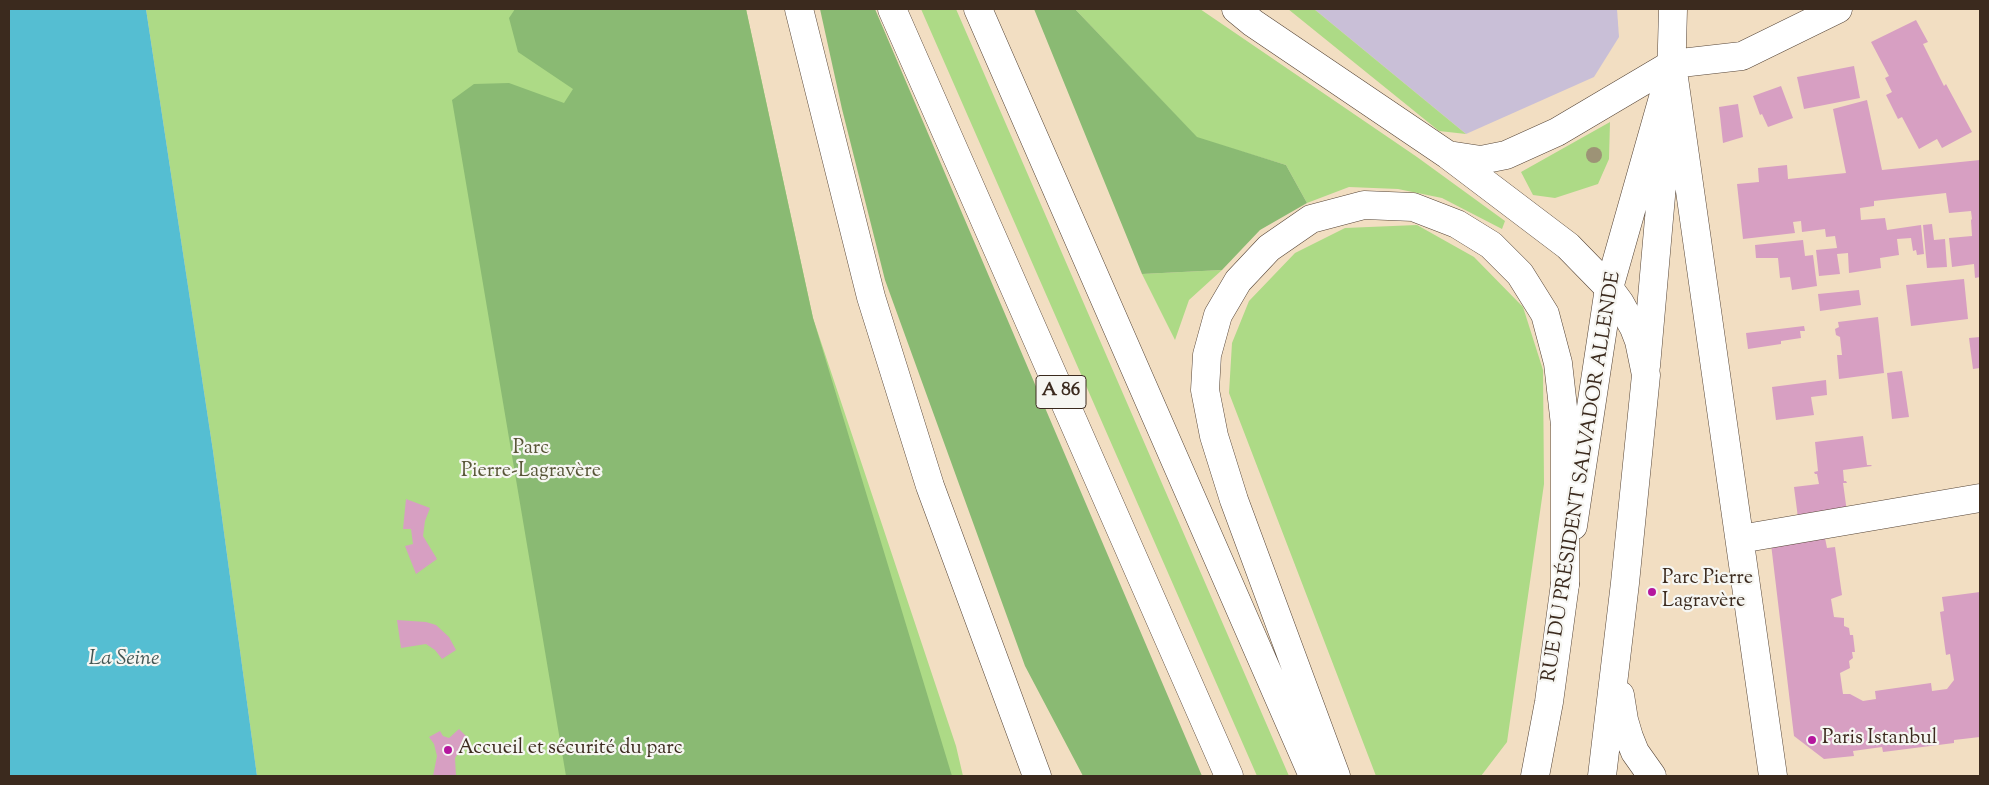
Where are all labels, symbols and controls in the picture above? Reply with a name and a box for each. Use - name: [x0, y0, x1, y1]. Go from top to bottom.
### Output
- street label: RUE DU PRÉSIDENT SALVADOR ALLENDE: [1539, 270, 1627, 684]
- road number: A 86: [1036, 376, 1086, 408]
- park label: Parc Pierre-Lagravère: [461, 438, 601, 485]
- place label: Parc Pierre Lagravère: [1662, 568, 1753, 615]
- marker: Parc Pierre Lagravère: [1646, 586, 1658, 598]
- water label: La Seine: [89, 647, 159, 673]
- place label: Paris Istanbul: [1822, 728, 1937, 752]
- marker: Paris Istanbul: [1806, 734, 1818, 746]
- place label: Accueil et sécurité du parc: [458, 738, 683, 762]
- marker: Accueil et sécurité du parc: [442, 744, 454, 756]

